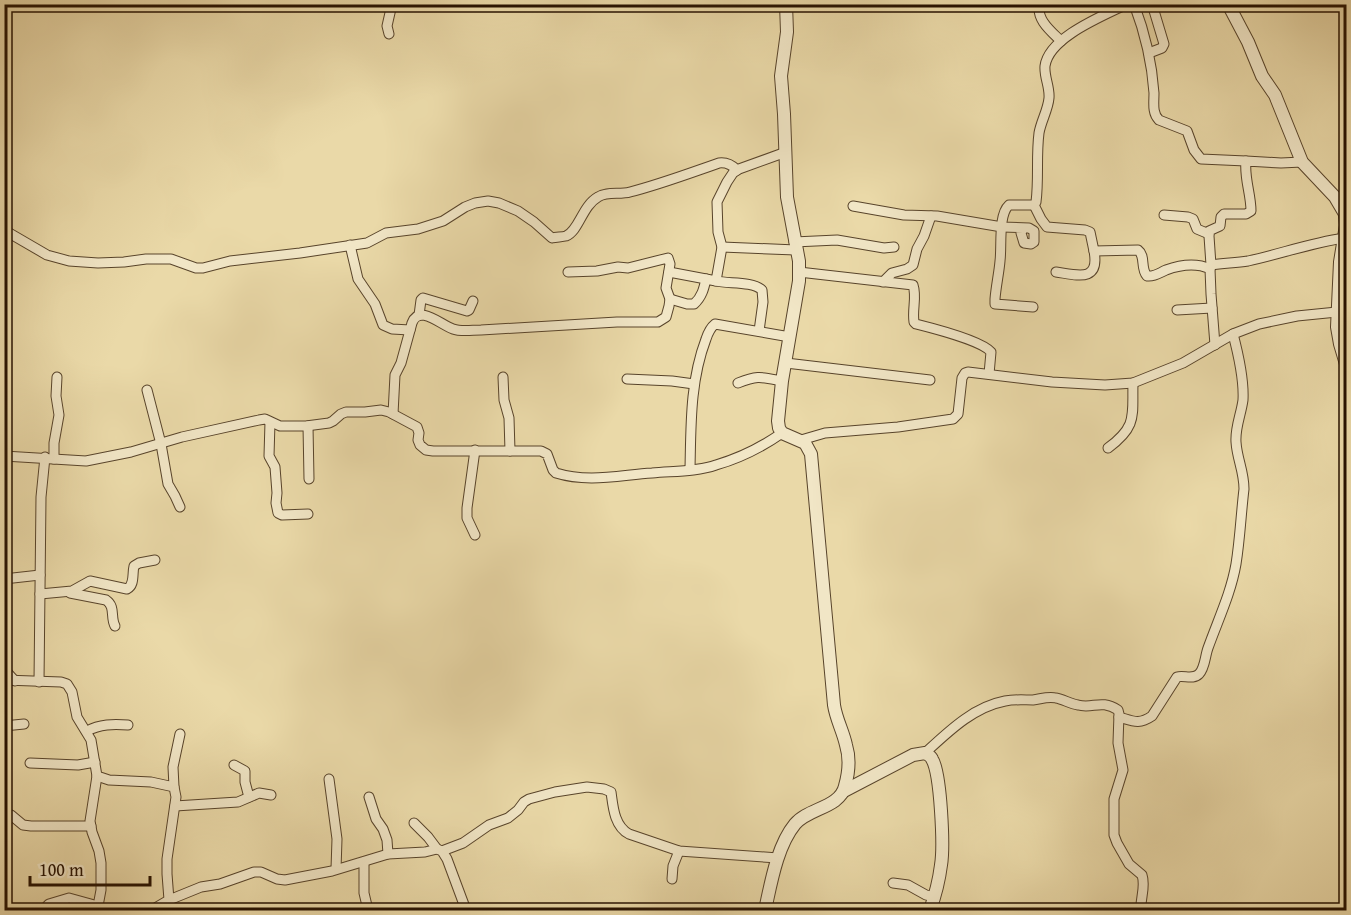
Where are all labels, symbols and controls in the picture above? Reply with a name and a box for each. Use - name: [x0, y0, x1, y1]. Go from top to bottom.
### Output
- scale bar: [30, 849, 150, 887]
- text: 100 m: [39, 856, 84, 883]

